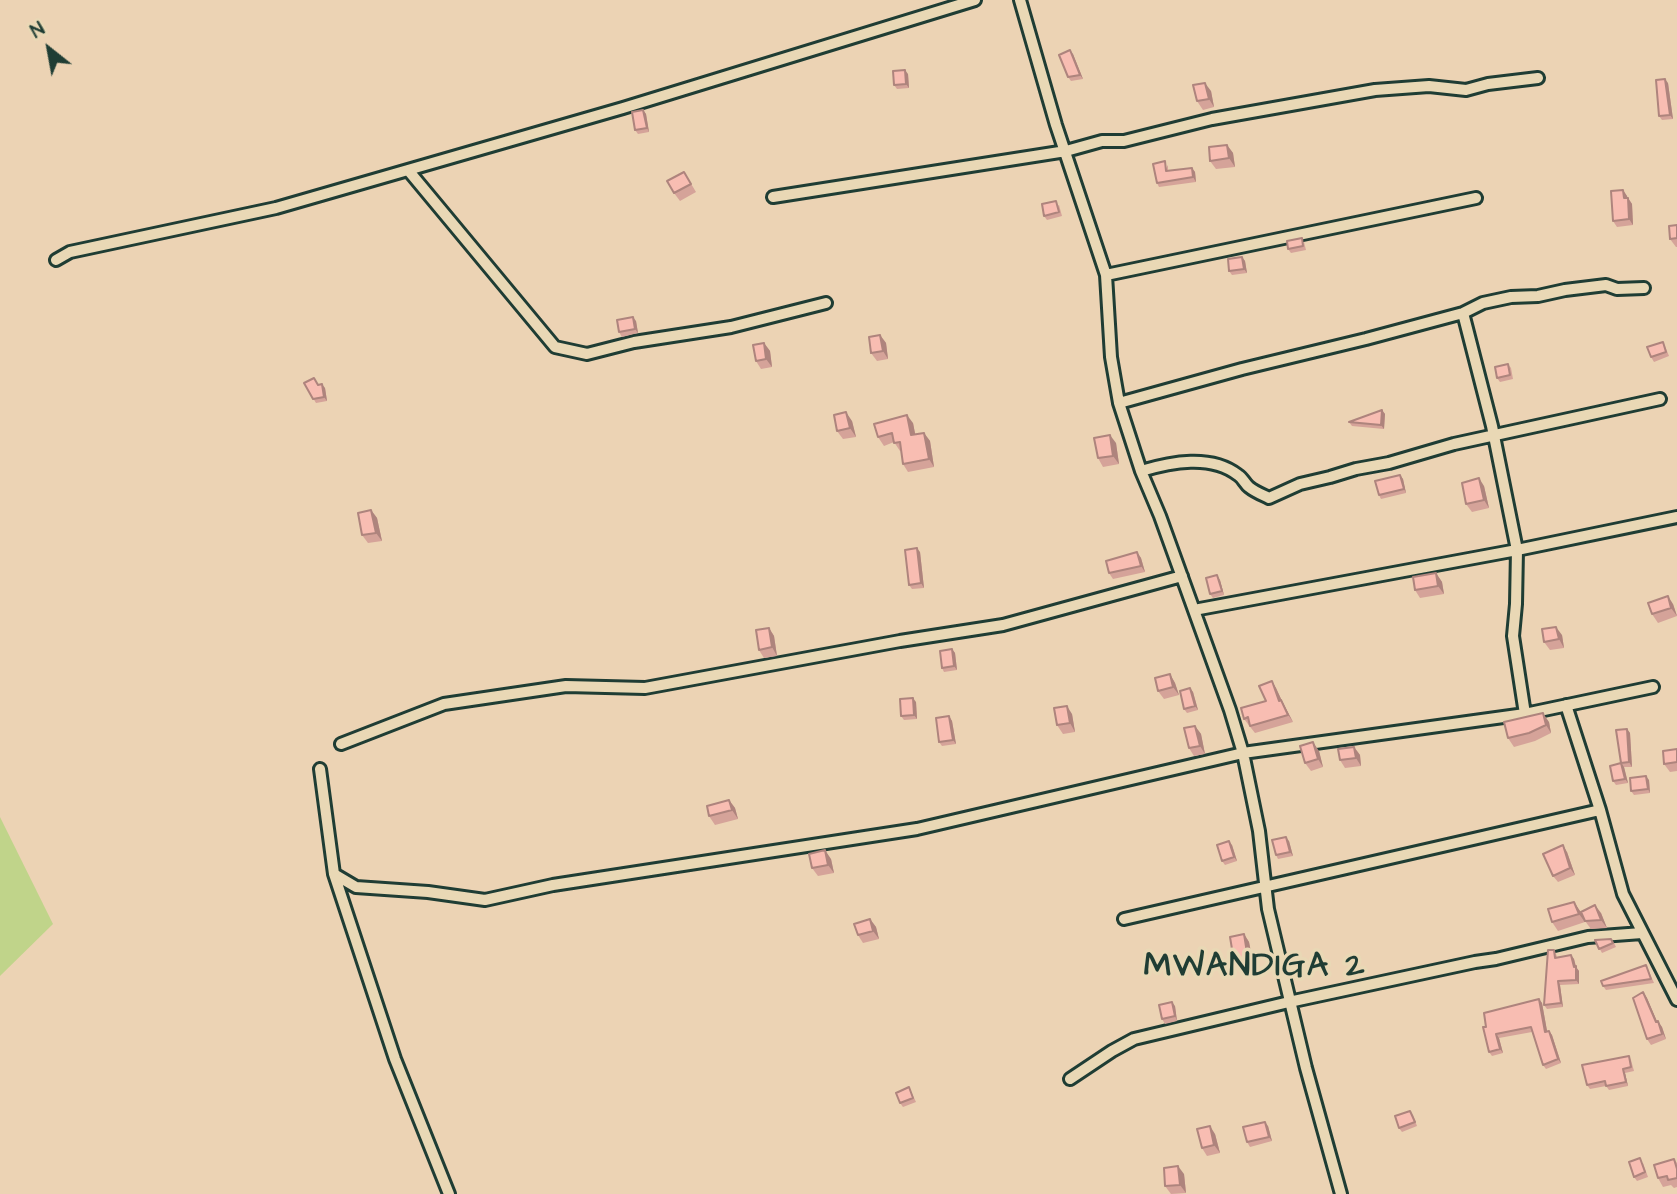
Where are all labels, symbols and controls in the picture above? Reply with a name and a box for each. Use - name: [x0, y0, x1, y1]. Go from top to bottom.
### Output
- north arrow: [14, 14, 84, 84]
- text: N: [26, 16, 50, 45]
- district label: MWANDIGA 2: [1145, 948, 1365, 988]

